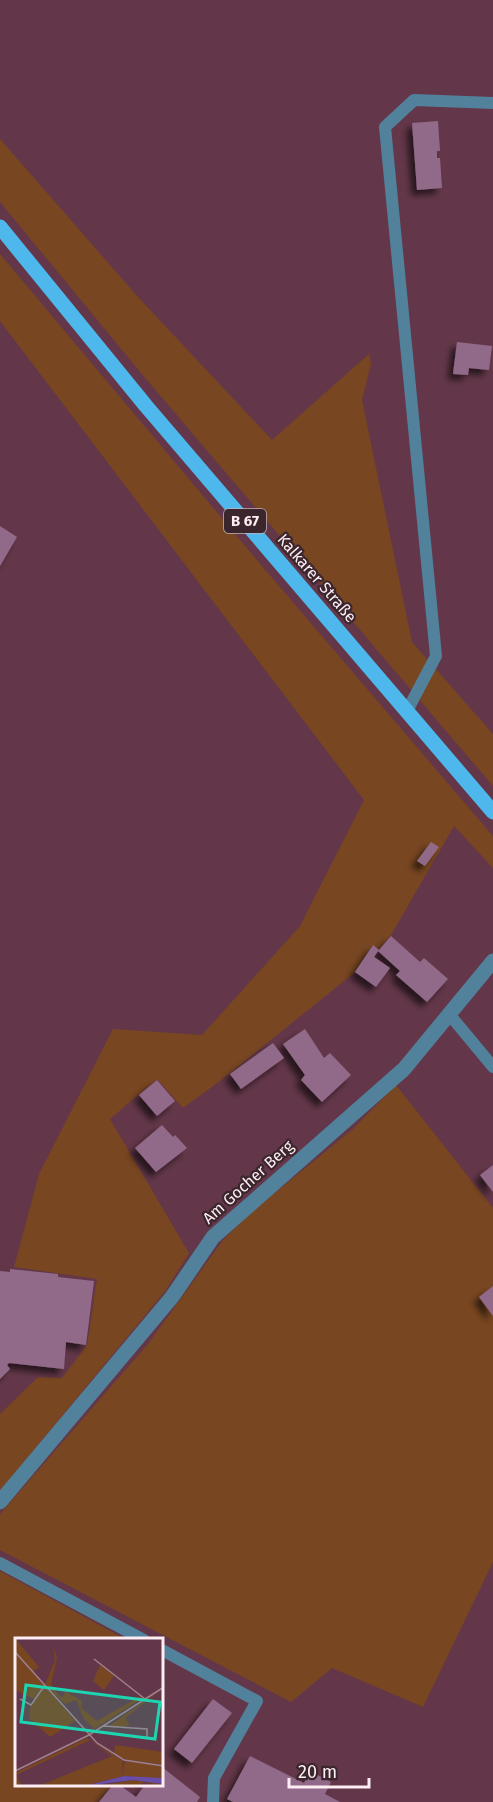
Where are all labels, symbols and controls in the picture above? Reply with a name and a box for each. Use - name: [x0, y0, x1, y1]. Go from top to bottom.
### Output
- road number: B 67: [224, 509, 266, 533]
- street label: Kalkarer Straße: [273, 530, 361, 626]
- street label: Am Gocher Berg: [199, 1136, 298, 1228]
- inset map: [15, 1638, 164, 1787]
- scale bar: [289, 1751, 368, 1789]
- text: 20 m: [298, 1761, 337, 1783]

